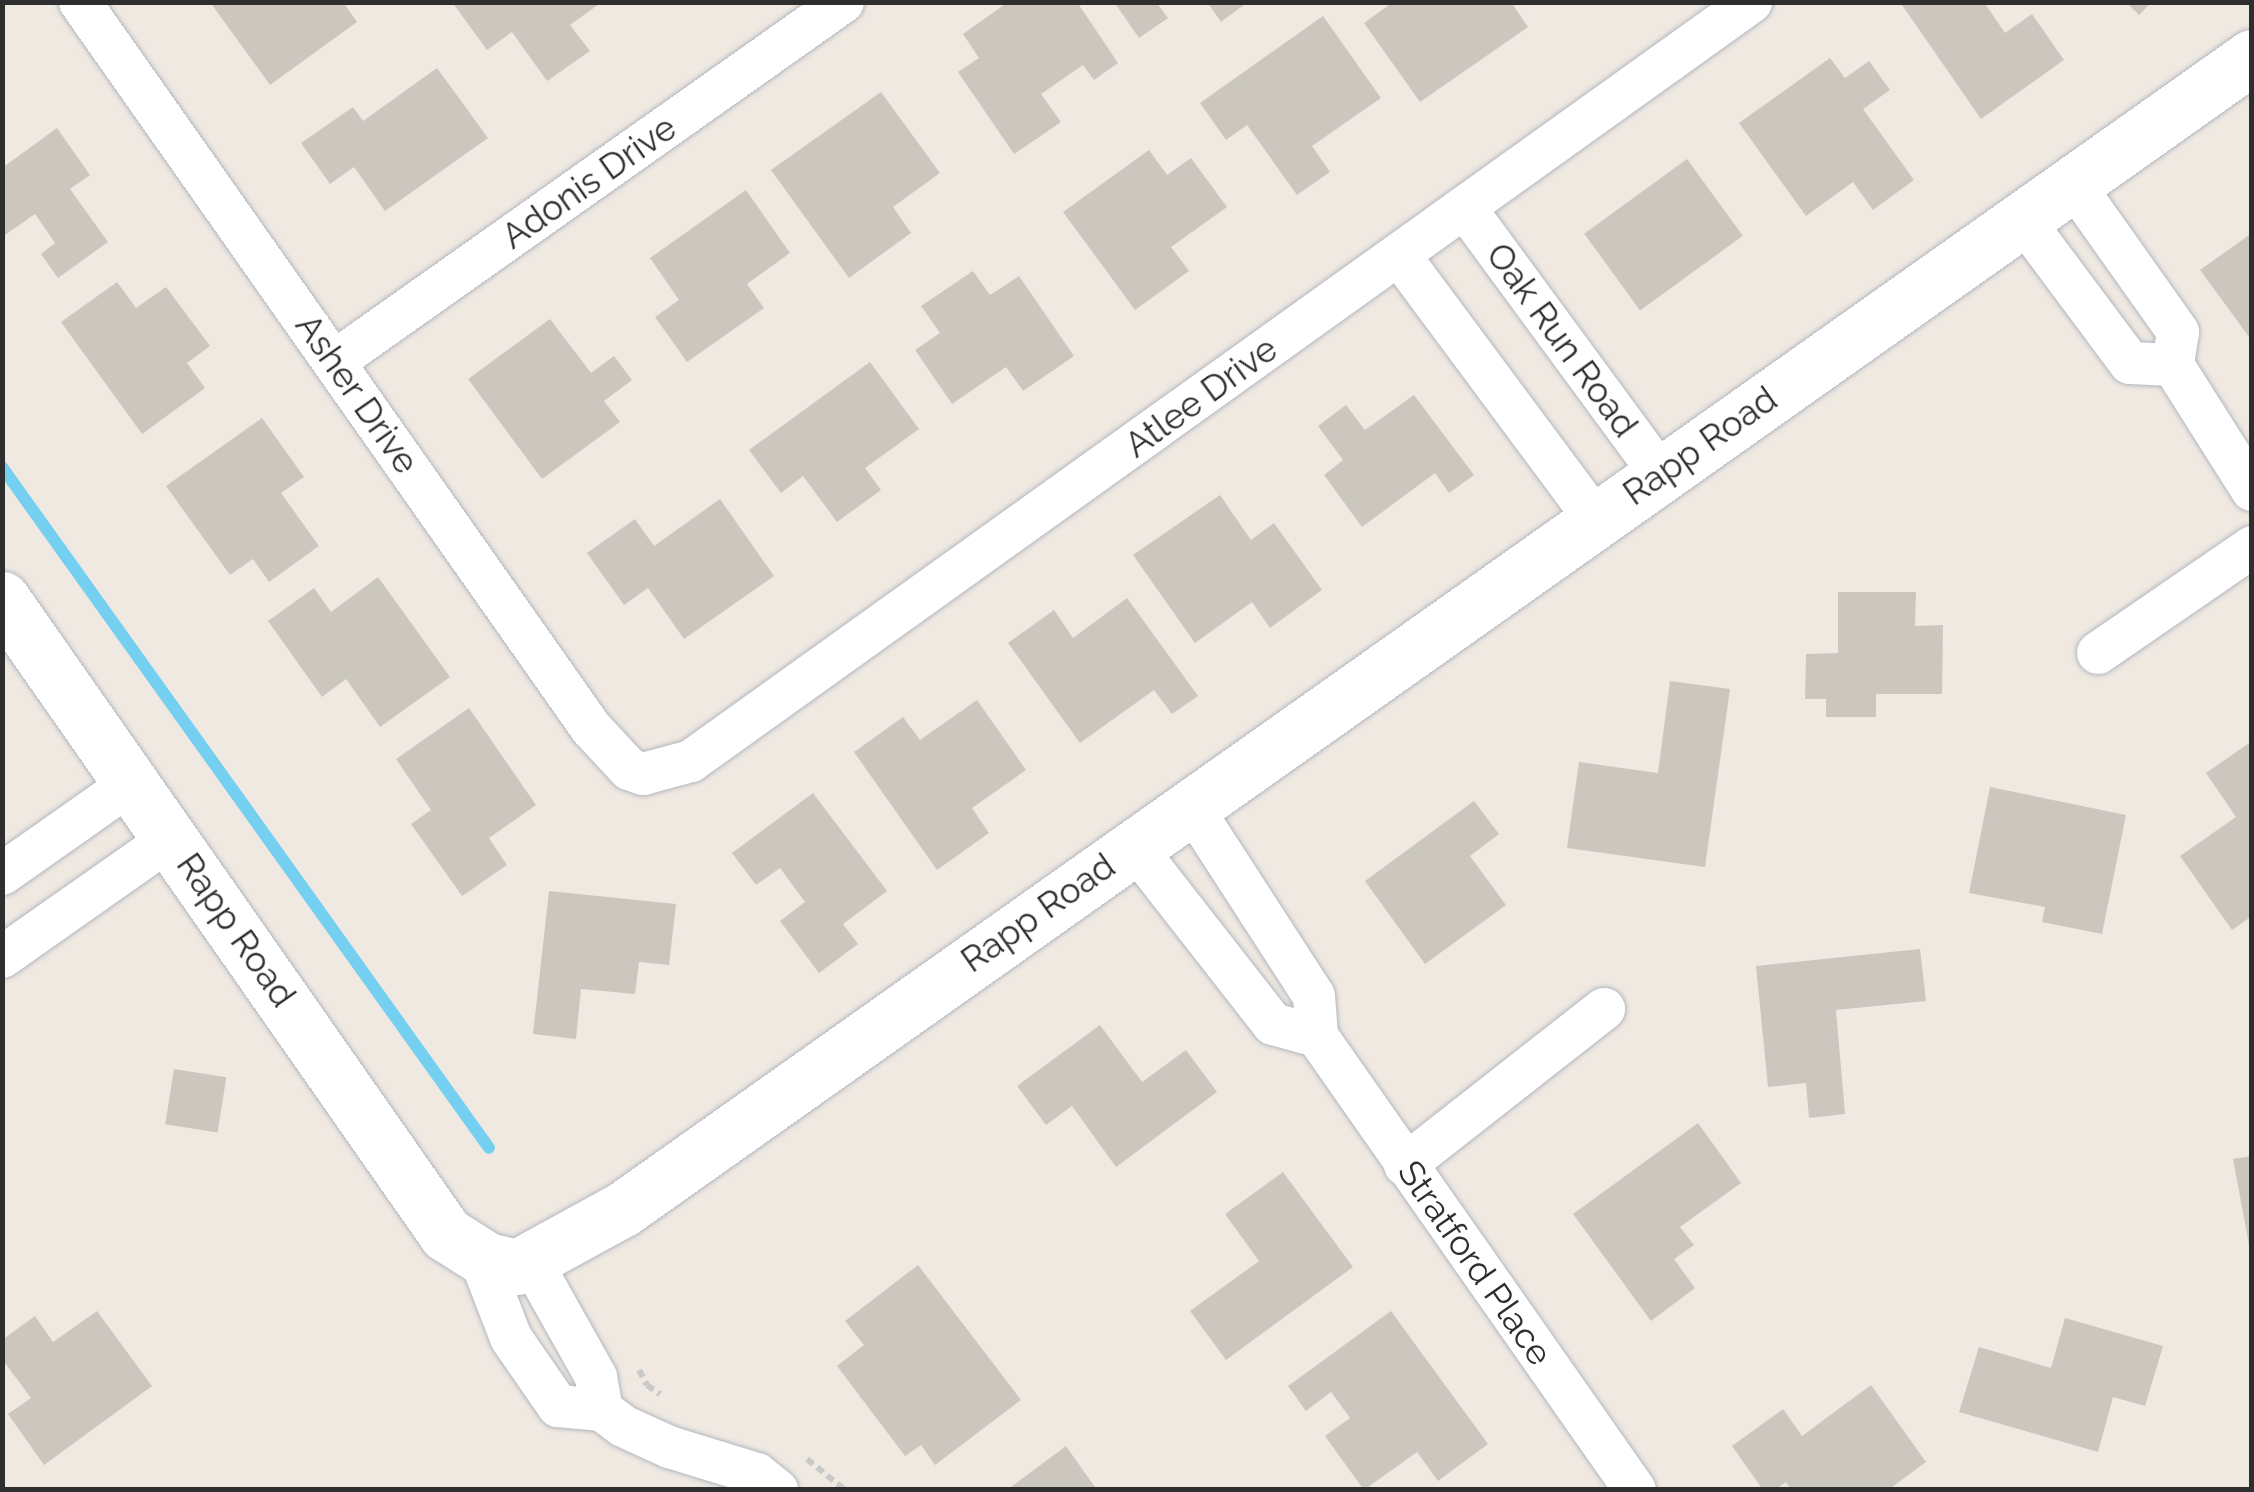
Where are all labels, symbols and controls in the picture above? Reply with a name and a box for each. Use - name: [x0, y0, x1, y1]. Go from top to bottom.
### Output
- street label: Adonis Drive: [494, 107, 684, 257]
- street label: Oak Run Road: [1478, 235, 1646, 445]
- street label: Asher Drive: [286, 306, 428, 482]
- street label: Atlee Drive: [1117, 328, 1285, 466]
- street label: Rapp Road: [1615, 378, 1785, 514]
- street label: Rapp Road: [168, 845, 304, 1015]
- street label: Rapp Road: [953, 845, 1123, 981]
- street label: Stratford Place: [1389, 1153, 1561, 1373]

